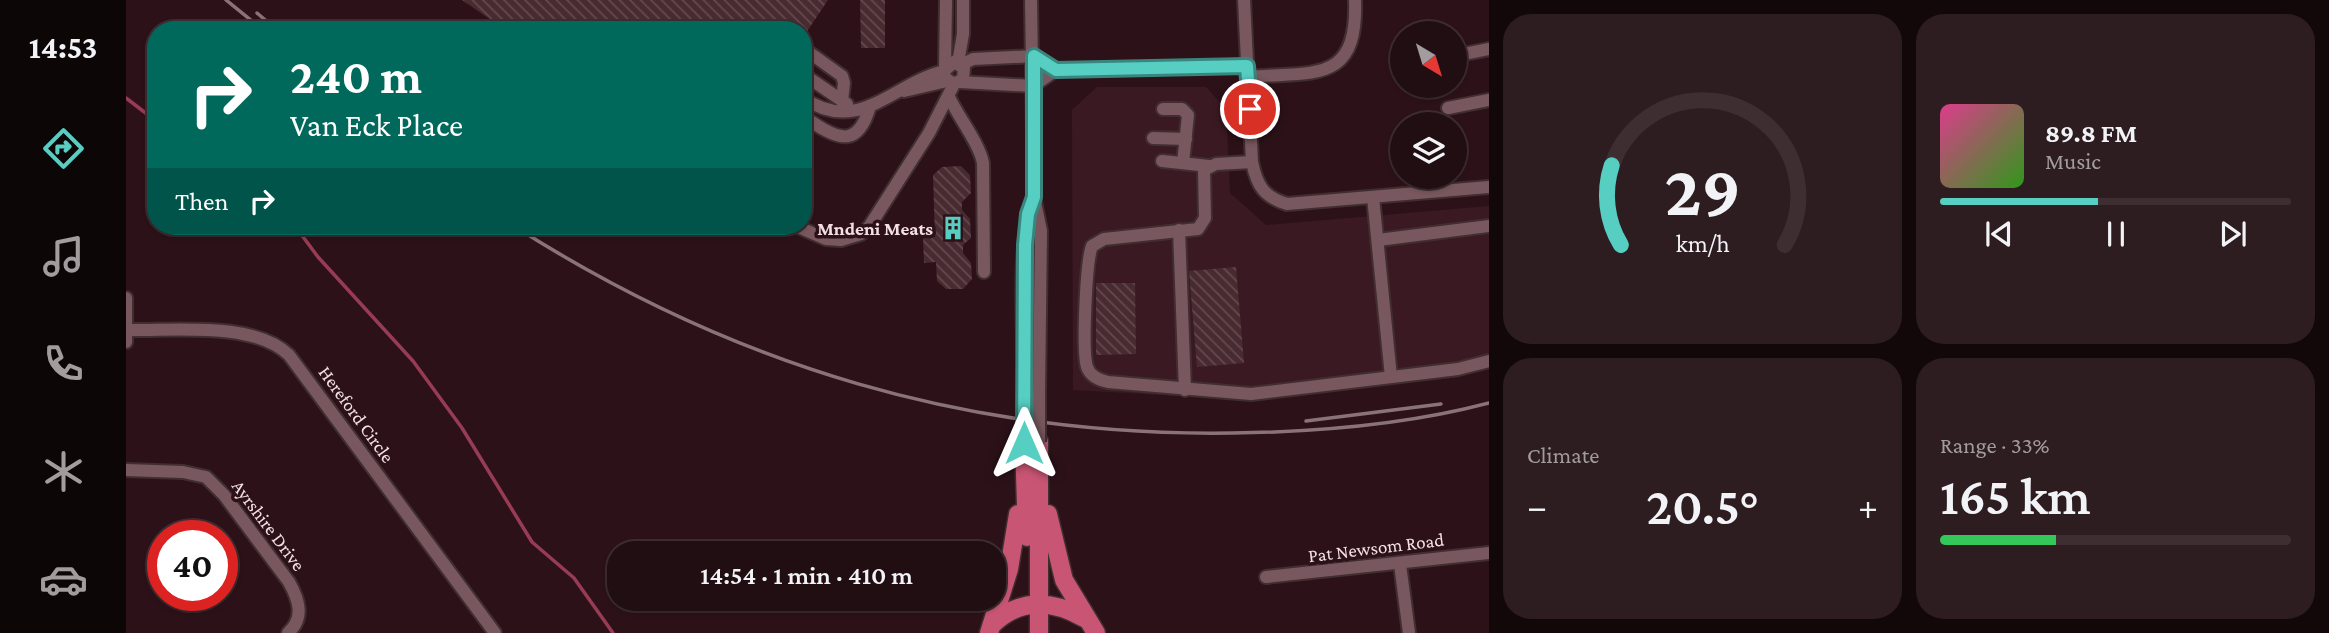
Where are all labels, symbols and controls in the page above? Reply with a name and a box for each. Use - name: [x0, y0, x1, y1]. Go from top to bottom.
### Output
- north arrow: [1390, 21, 1466, 98]
- map controls: [1390, 21, 1467, 189]
- text: 14:53: [29, 29, 97, 65]
- icon: right: [175, 49, 266, 140]
- text: 240 m: [290, 49, 422, 104]
- pin: [1220, 79, 1280, 139]
- icon: arrive: [1231, 90, 1269, 128]
- text: Van Eck Place: [290, 107, 463, 143]
- button: layers: [1390, 112, 1467, 189]
- text: 89.8 FM: [2045, 119, 2137, 148]
- icon: directions: [39, 124, 88, 173]
- text: Music: [2045, 148, 2101, 174]
- text: 29: [1664, 150, 1741, 231]
- icon: right: [243, 182, 281, 220]
- text: Then: [175, 187, 229, 216]
- building icon: Mndeni Meats: [939, 214, 967, 242]
- icon: previous: [1980, 215, 2018, 253]
- icon: pause: [2097, 215, 2135, 253]
- icon: next: [2214, 215, 2252, 253]
- place label: Mndeni Meats: [817, 218, 933, 239]
- text: km/h: [1676, 230, 1729, 257]
- icon: music: [39, 232, 88, 281]
- icon: phone: [39, 339, 88, 388]
- street label: Hereford Circle: [315, 362, 399, 467]
- position arrow: [987, 406, 1061, 480]
- text: Range · 33%: [1940, 432, 2050, 458]
- text: Climate: [1527, 442, 1599, 468]
- icon: climate: [39, 447, 88, 496]
- text: 165 km: [1940, 467, 2091, 525]
- street label: Ayrshire Drive: [228, 476, 309, 575]
- text: 20.5°: [1646, 477, 1759, 535]
- text: −: [1527, 485, 1547, 527]
- text: +: [1858, 485, 1878, 527]
- speed limit sign: 40: [147, 520, 238, 611]
- street label: Pat Newsom Road: [1307, 529, 1445, 566]
- icon: car: [39, 555, 88, 604]
- text: 14:54 · 1 min · 410 m: [700, 561, 913, 590]

